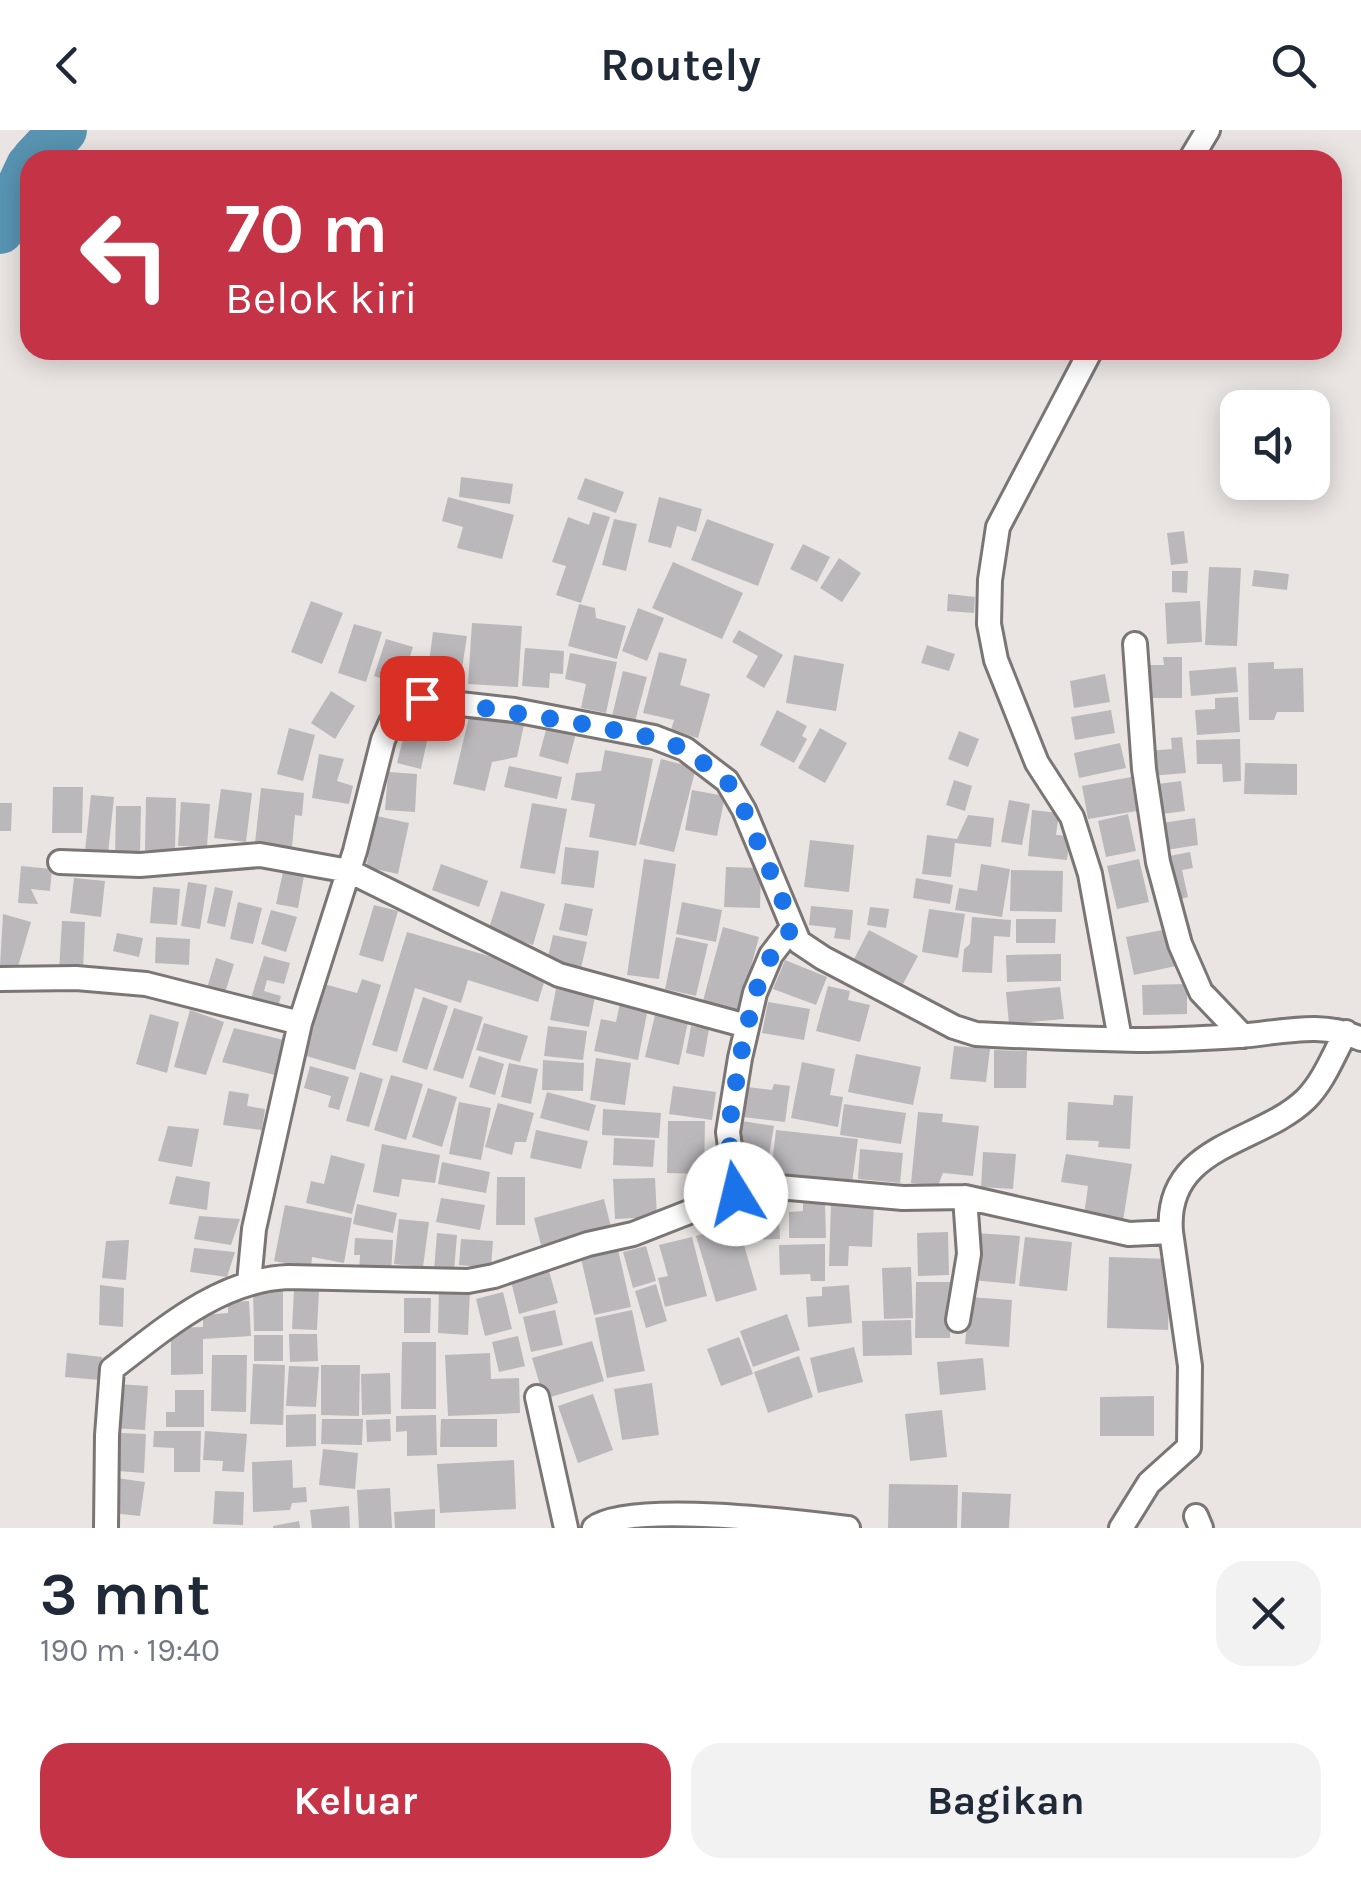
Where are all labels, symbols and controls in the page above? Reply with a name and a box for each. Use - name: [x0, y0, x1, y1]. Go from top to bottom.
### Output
- icon: back: [40, 38, 95, 93]
- icon: search: [1266, 38, 1321, 93]
- text: Routely: [600, 39, 761, 91]
- text: 70 m: [225, 188, 388, 270]
- icon: left: [60, 190, 190, 320]
- text: Belok kiri: [225, 272, 418, 324]
- map controls: [1220, 390, 1330, 500]
- button: sound: [1220, 390, 1330, 500]
- pin: [380, 656, 465, 741]
- icon: arrive: [395, 671, 450, 726]
- position arrow: [684, 1142, 788, 1246]
- text: 3 mnt: [40, 1559, 211, 1629]
- button: close: [1216, 1561, 1321, 1666]
- text: 190 m · 19:40: [40, 1632, 220, 1669]
- button: Keluar: [40, 1743, 671, 1858]
- button: Bagikan: [691, 1743, 1321, 1858]

